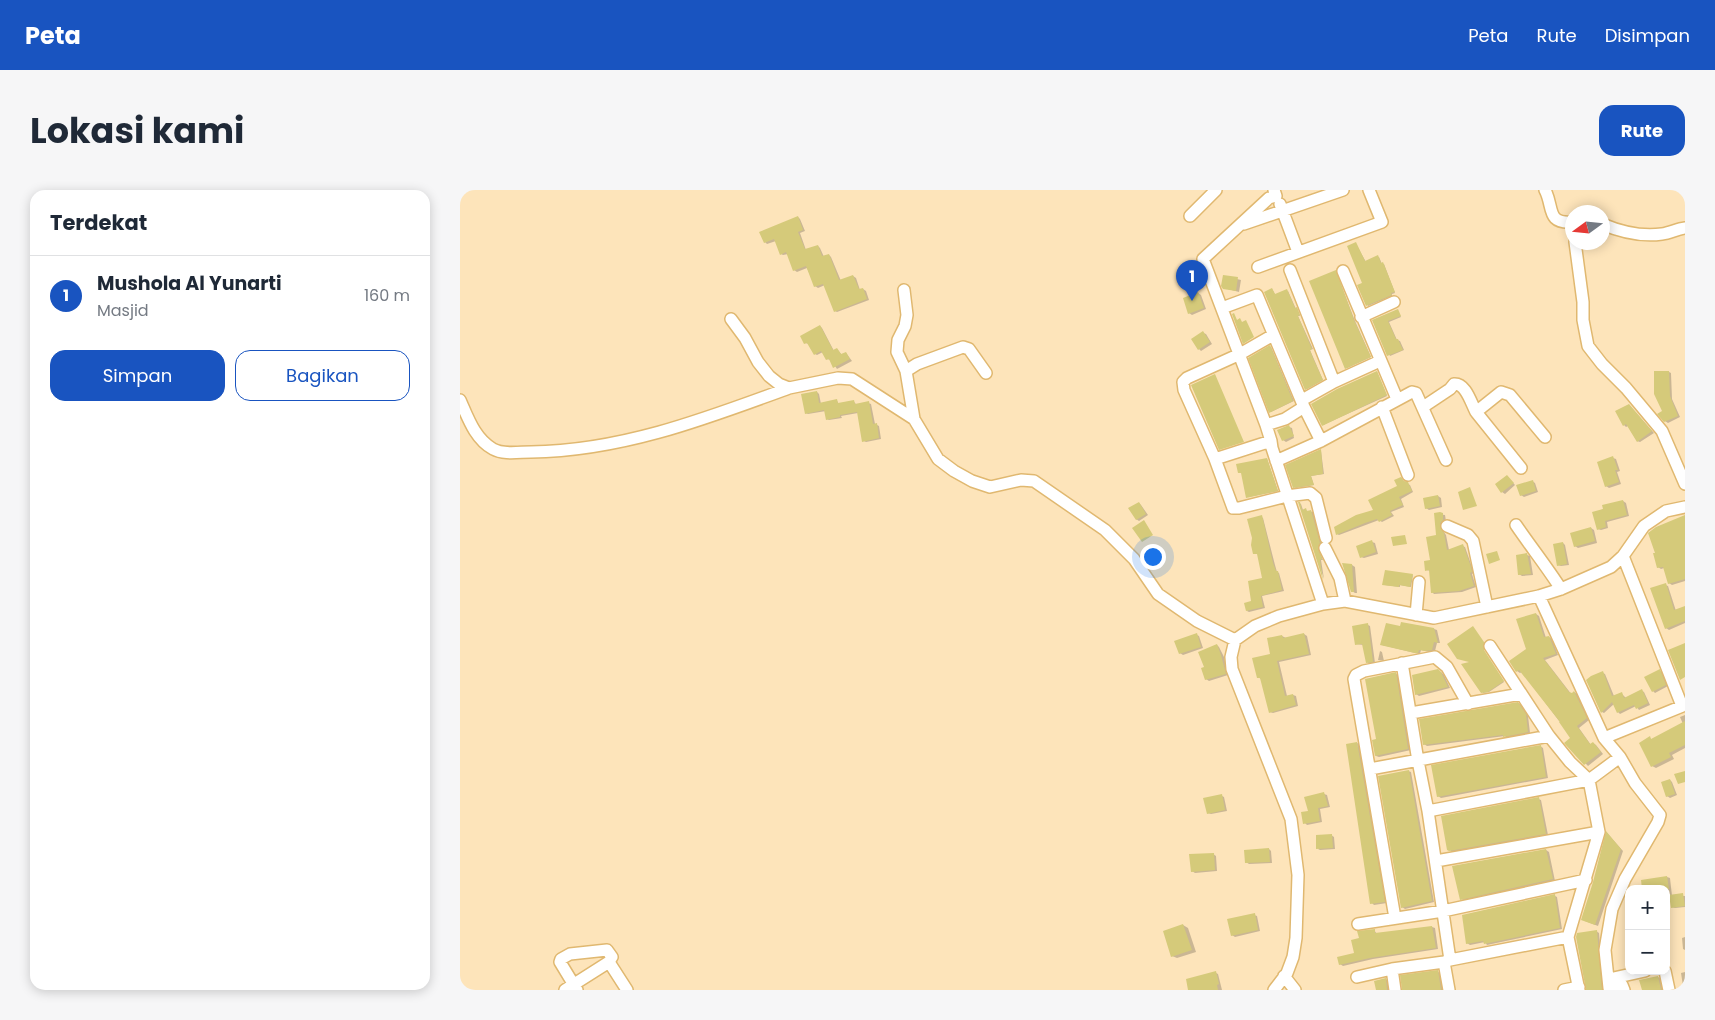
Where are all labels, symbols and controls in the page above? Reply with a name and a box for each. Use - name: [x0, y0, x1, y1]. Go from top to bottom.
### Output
- text: Peta: [25, 19, 81, 52]
- text: Peta: [1468, 23, 1508, 48]
- text: Rute: [1536, 23, 1577, 48]
- text: Disimpan: [1605, 23, 1690, 48]
- button: Rute: [1599, 105, 1685, 156]
- text: Lokasi kami: [30, 106, 244, 155]
- north arrow: [1565, 205, 1610, 250]
- text: Terdekat: [50, 208, 147, 237]
- pin: 1: [1176, 260, 1208, 301]
- text: Mushola Al Yunarti: [97, 270, 282, 297]
- text: 1: [63, 284, 69, 307]
- text: 160 m: [364, 284, 410, 307]
- text: Masjid: [97, 299, 149, 322]
- button: Simpan: [50, 350, 225, 401]
- button: Bagikan: [235, 350, 410, 401]
- your location: [1140, 544, 1166, 570]
- map controls: [1625, 885, 1670, 975]
- button: +: [1625, 885, 1670, 930]
- button: −: [1625, 930, 1670, 975]

